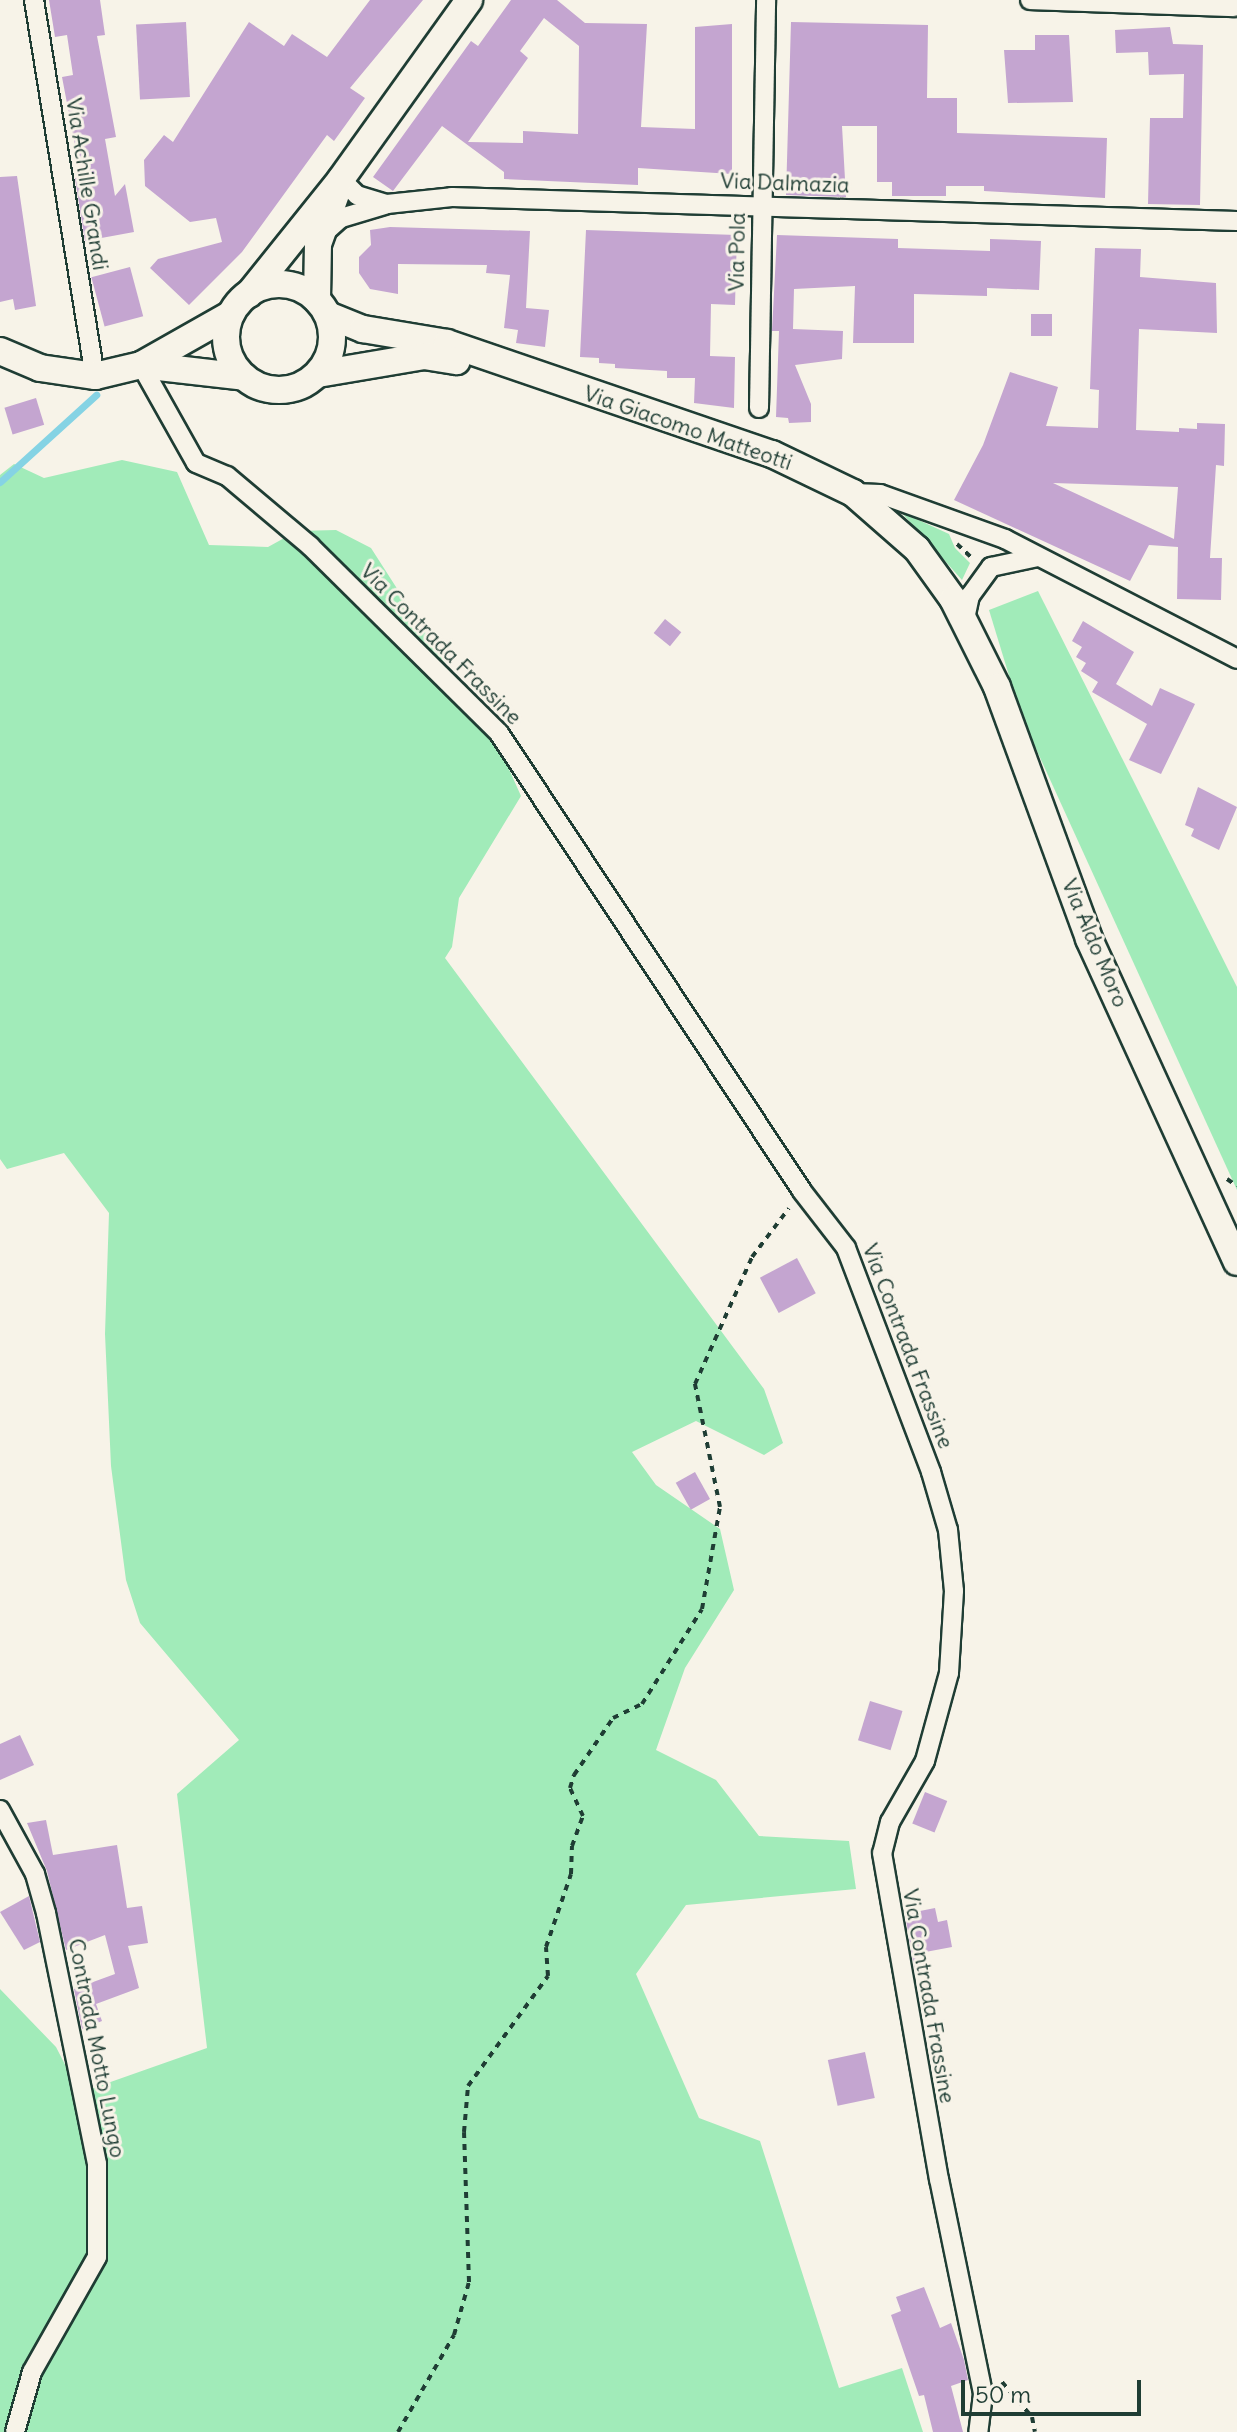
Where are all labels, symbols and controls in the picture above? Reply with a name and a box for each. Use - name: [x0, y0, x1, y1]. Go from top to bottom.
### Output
- street label: Via Achille Grandi: [60, 96, 114, 272]
- street label: Via Dalmazia: [720, 168, 850, 198]
- street label: Via Pola: [723, 212, 751, 292]
- street label: Via Giacomo Matteotti: [580, 380, 796, 476]
- street label: Via Contrada Frassine: [355, 558, 527, 730]
- street label: Via Aldo Moro: [1056, 875, 1134, 1011]
- street label: Via Contrada Frassine: [857, 1240, 959, 1452]
- street label: Via Contrada Frassine: [897, 1887, 961, 2105]
- street label: Contrada Motto Lungo: [63, 1936, 131, 2160]
- scale bar: [965, 2364, 1145, 2414]
- text: 50 m: [975, 2379, 1031, 2409]

